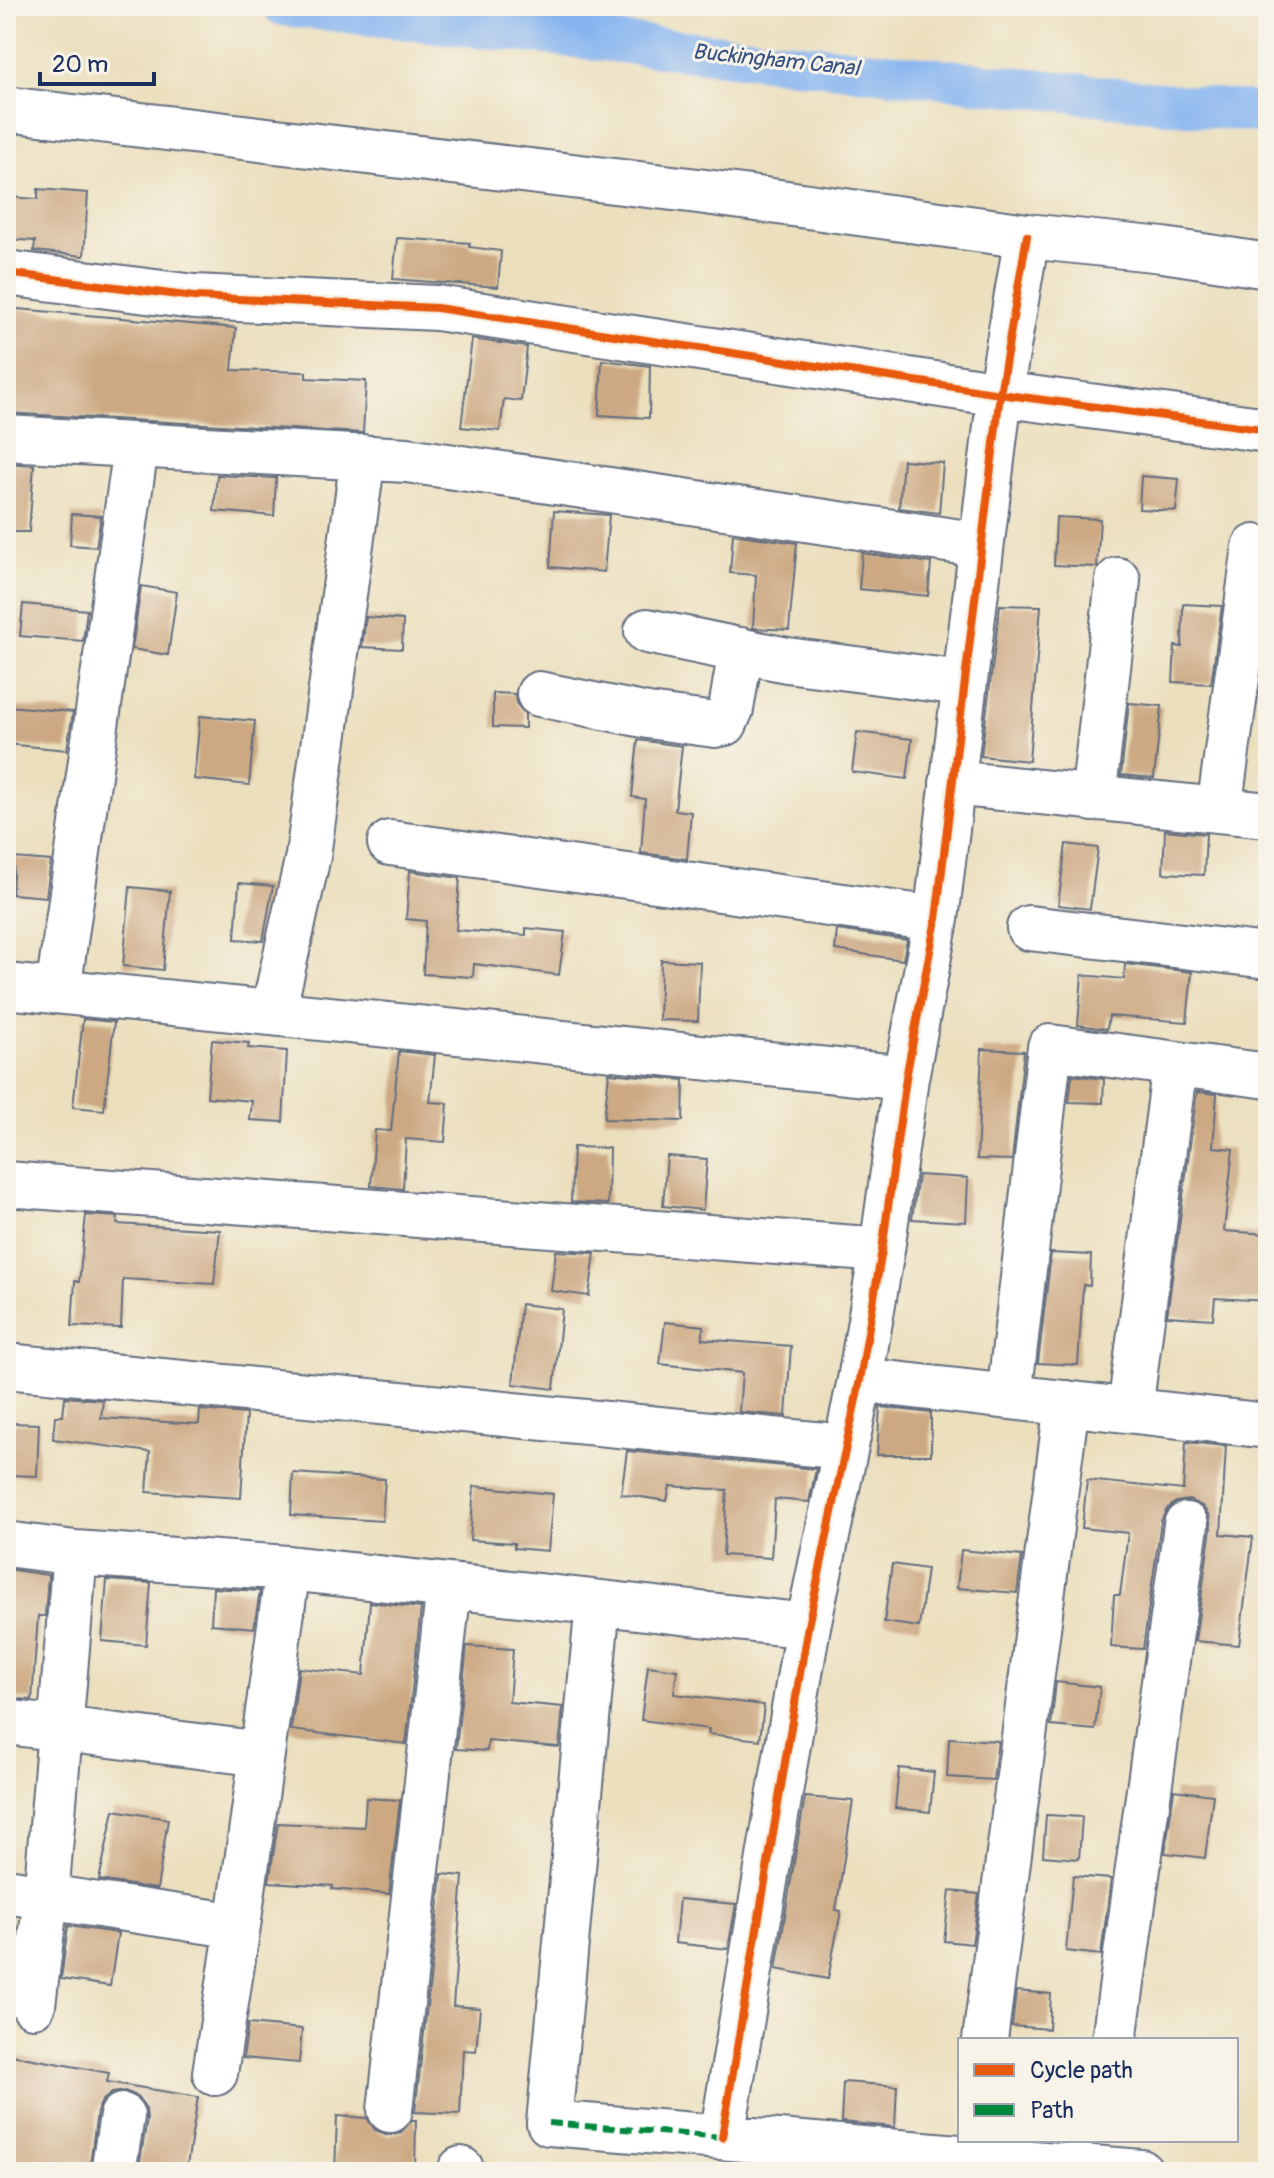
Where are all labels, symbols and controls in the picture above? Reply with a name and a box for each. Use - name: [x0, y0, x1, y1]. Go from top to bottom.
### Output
- scale bar: [40, 36, 154, 86]
- water label: Buckingham Canal: [691, 37, 863, 83]
- text: 20 m: [52, 50, 108, 79]
- legend: [958, 2038, 1238, 2142]
- text: Cycle path: [1030, 2056, 1133, 2085]
- text: Path: [1030, 2096, 1074, 2125]

